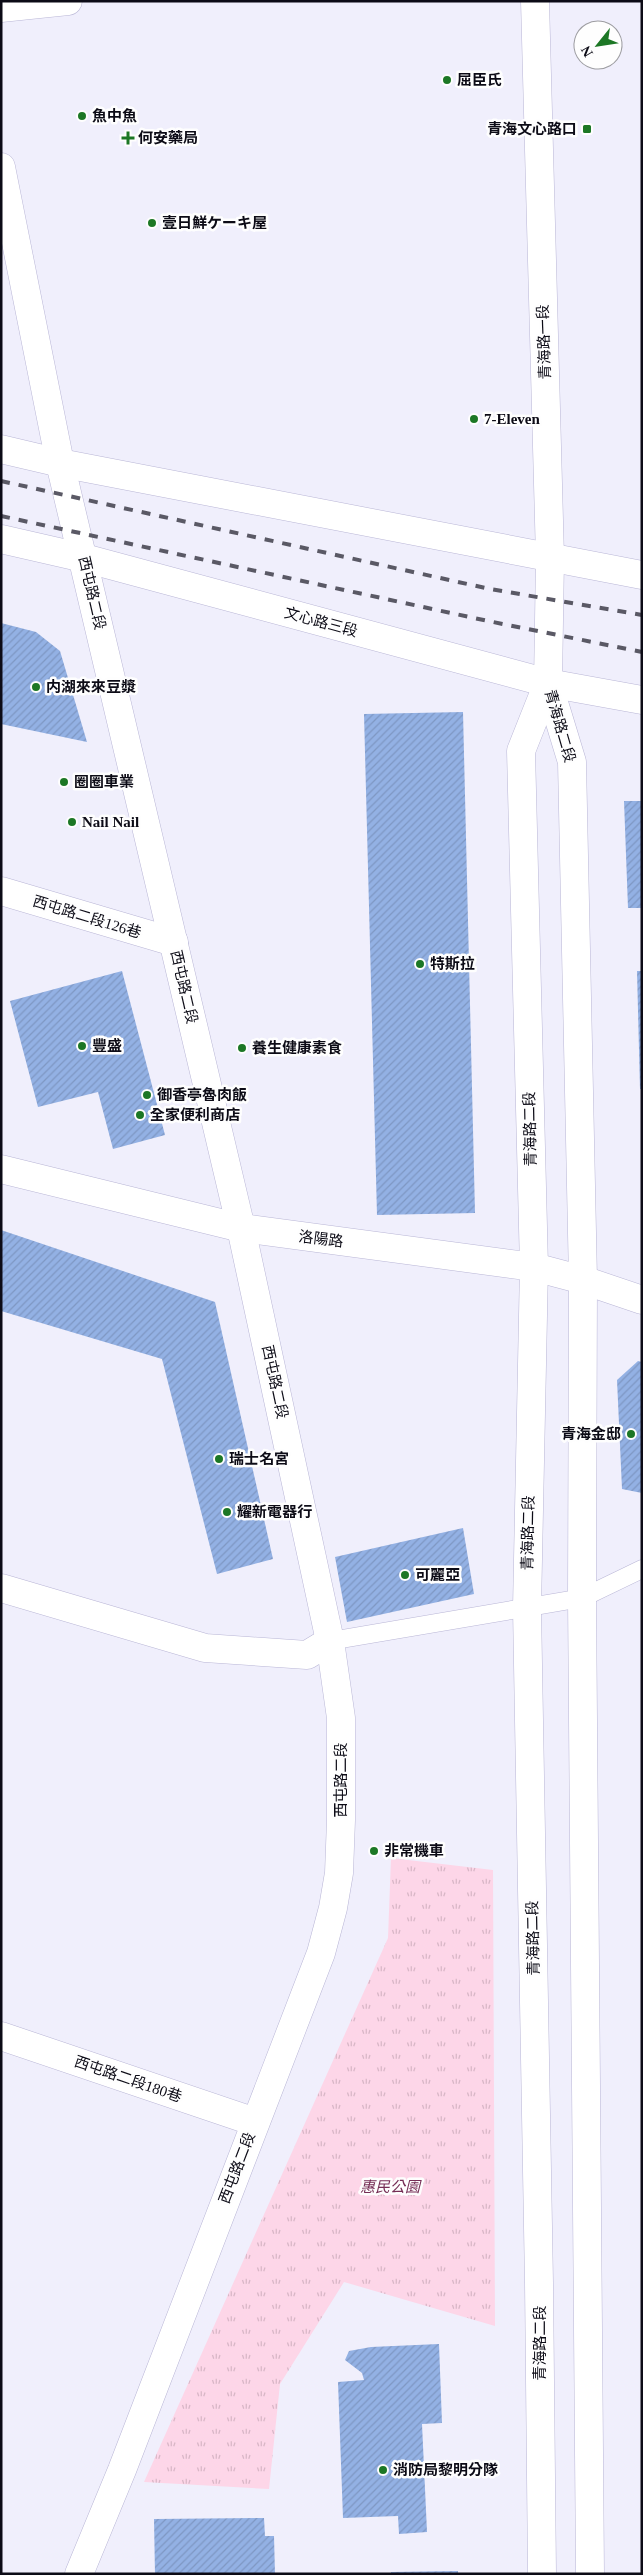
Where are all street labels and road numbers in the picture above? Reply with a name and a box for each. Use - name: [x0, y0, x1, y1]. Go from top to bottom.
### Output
- street label: 青海路一段: [535, 304, 553, 380]
- street label: 西屯路二段: [76, 555, 108, 631]
- street label: 文心路三段: [283, 605, 359, 639]
- street label: 青海路二段: [542, 688, 578, 764]
- street label: 西屯路二段126巷: [31, 893, 143, 941]
- street label: 西屯路二段: [168, 949, 200, 1025]
- street label: 青海路二段: [521, 1091, 539, 1167]
- street label: 洛陽路: [298, 1228, 344, 1250]
- street label: 西屯路二段: [259, 1344, 291, 1420]
- street label: 青海路二段: [519, 1495, 537, 1571]
- street label: 西屯路二段: [333, 1742, 349, 1818]
- street label: 青海路二段: [524, 1900, 542, 1976]
- street label: 西屯路二段180巷: [72, 2053, 184, 2105]
- street label: 西屯路二段: [216, 2130, 258, 2206]
- street label: 青海路二段: [532, 2305, 548, 2381]

